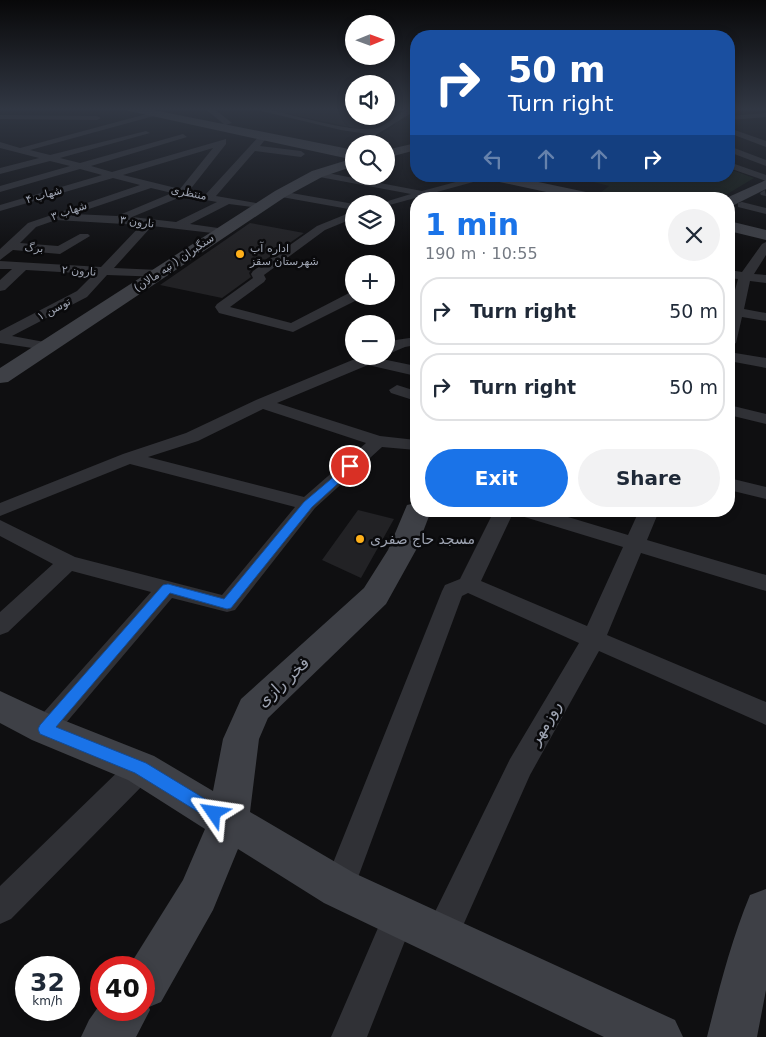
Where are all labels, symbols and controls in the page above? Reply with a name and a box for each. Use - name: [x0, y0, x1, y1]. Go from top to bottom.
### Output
- north arrow: [345, 15, 395, 65]
- map controls: [345, 15, 395, 365]
- icon: right: [425, 50, 490, 115]
- text: 50 m: [508, 50, 605, 90]
- button: sound: [345, 75, 395, 125]
- text: Turn right: [508, 91, 613, 116]
- button: search: [345, 135, 395, 185]
- icon: left: [479, 145, 507, 173]
- icon: ahead: [532, 145, 560, 173]
- icon: ahead: [585, 145, 613, 173]
- icon: right: [638, 145, 666, 173]
- street label: منتظری: [170, 183, 208, 203]
- street label: شهاب ۴: [24, 184, 64, 206]
- button: layers: [345, 195, 395, 245]
- street label: شهاب ۳: [49, 199, 89, 223]
- text: 1 min: [425, 207, 519, 242]
- button: close: [668, 209, 720, 261]
- street label: نارون ۳: [119, 213, 155, 231]
- street label: سنگبران ( تپه مالان): [131, 231, 217, 295]
- street label: برگ: [24, 241, 44, 255]
- place label: اداره آب شهرستان سقز: [249, 241, 319, 268]
- text: 190 m · 10:55: [425, 244, 538, 263]
- marker: اداره آب شهرستان سقز: [234, 248, 246, 260]
- button: +: [345, 255, 395, 305]
- street label: نارون ۲: [61, 263, 97, 279]
- street label: توسن ۱: [35, 295, 73, 323]
- icon: right: [427, 297, 455, 325]
- text: Turn right: [470, 300, 576, 322]
- text: 50 m: [669, 300, 718, 322]
- button: −: [345, 315, 395, 365]
- icon: right: [427, 373, 455, 401]
- text: Turn right: [470, 376, 576, 398]
- text: 50 m: [669, 376, 718, 398]
- pin: [329, 445, 371, 487]
- button: Exit: [425, 449, 568, 507]
- button: Share: [578, 449, 720, 507]
- icon: arrive: [336, 452, 364, 480]
- place label: مسجد حاج صفری: [370, 531, 475, 548]
- marker: مسجد حاج صفری: [354, 533, 366, 545]
- street label: فخر رازی: [253, 653, 314, 712]
- street label: روزمهر: [524, 697, 566, 750]
- position arrow: [187, 786, 239, 838]
- speed limit sign: 40: [90, 956, 155, 1021]
- text: 32: [30, 968, 65, 997]
- text: km/h: [32, 994, 63, 1008]

